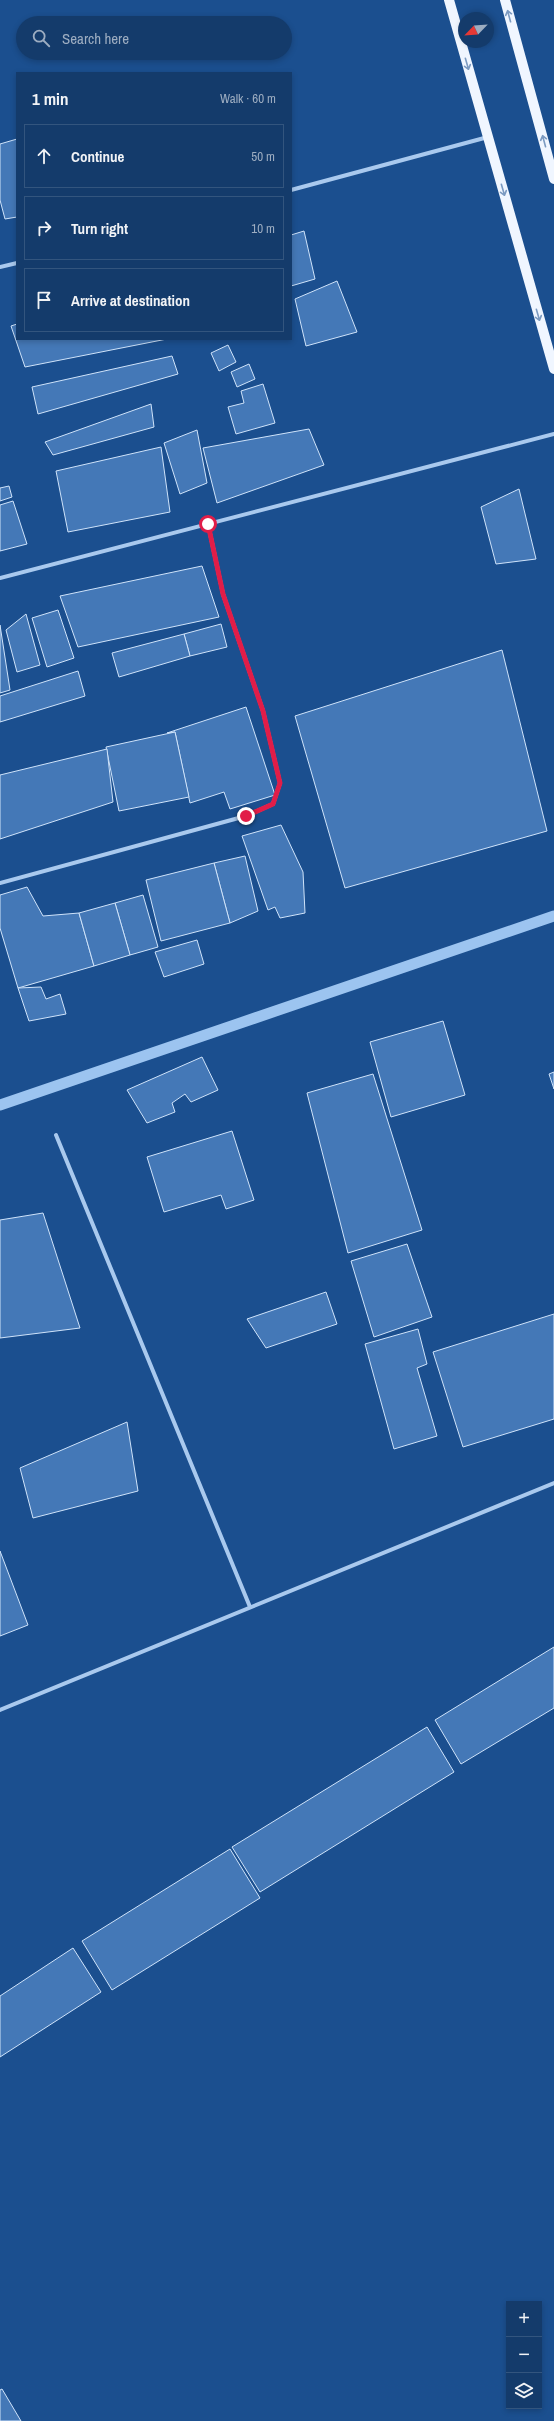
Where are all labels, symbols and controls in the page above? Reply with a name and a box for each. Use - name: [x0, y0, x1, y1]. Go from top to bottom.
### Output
- one-way arrow: [505, 10, 512, 23]
- north arrow: [458, 12, 494, 48]
- search box: [16, 16, 292, 60]
- icon: search: [30, 27, 52, 49]
- text: Search here: [62, 28, 129, 49]
- one-way arrow: [464, 58, 471, 71]
- text: 1 min: [32, 87, 68, 110]
- text: Walk · 60 m: [220, 90, 276, 107]
- one-way arrow: [539, 135, 547, 148]
- icon: ahead: [33, 145, 55, 167]
- text: Continue: [71, 146, 124, 167]
- text: 50 m: [251, 148, 275, 165]
- one-way arrow: [500, 183, 507, 196]
- icon: right: [33, 217, 55, 239]
- text: Turn right: [71, 218, 128, 239]
- text: 10 m: [251, 220, 275, 237]
- icon: arrive: [33, 289, 55, 311]
- text: Arrive at destination: [71, 290, 190, 311]
- one-way arrow: [535, 308, 543, 321]
- route start: [199, 515, 217, 533]
- route end: [237, 807, 255, 825]
- map controls: [506, 2301, 542, 2409]
- button: +: [506, 2301, 542, 2337]
- button: −: [506, 2337, 542, 2373]
- button: layers: [506, 2373, 542, 2409]

